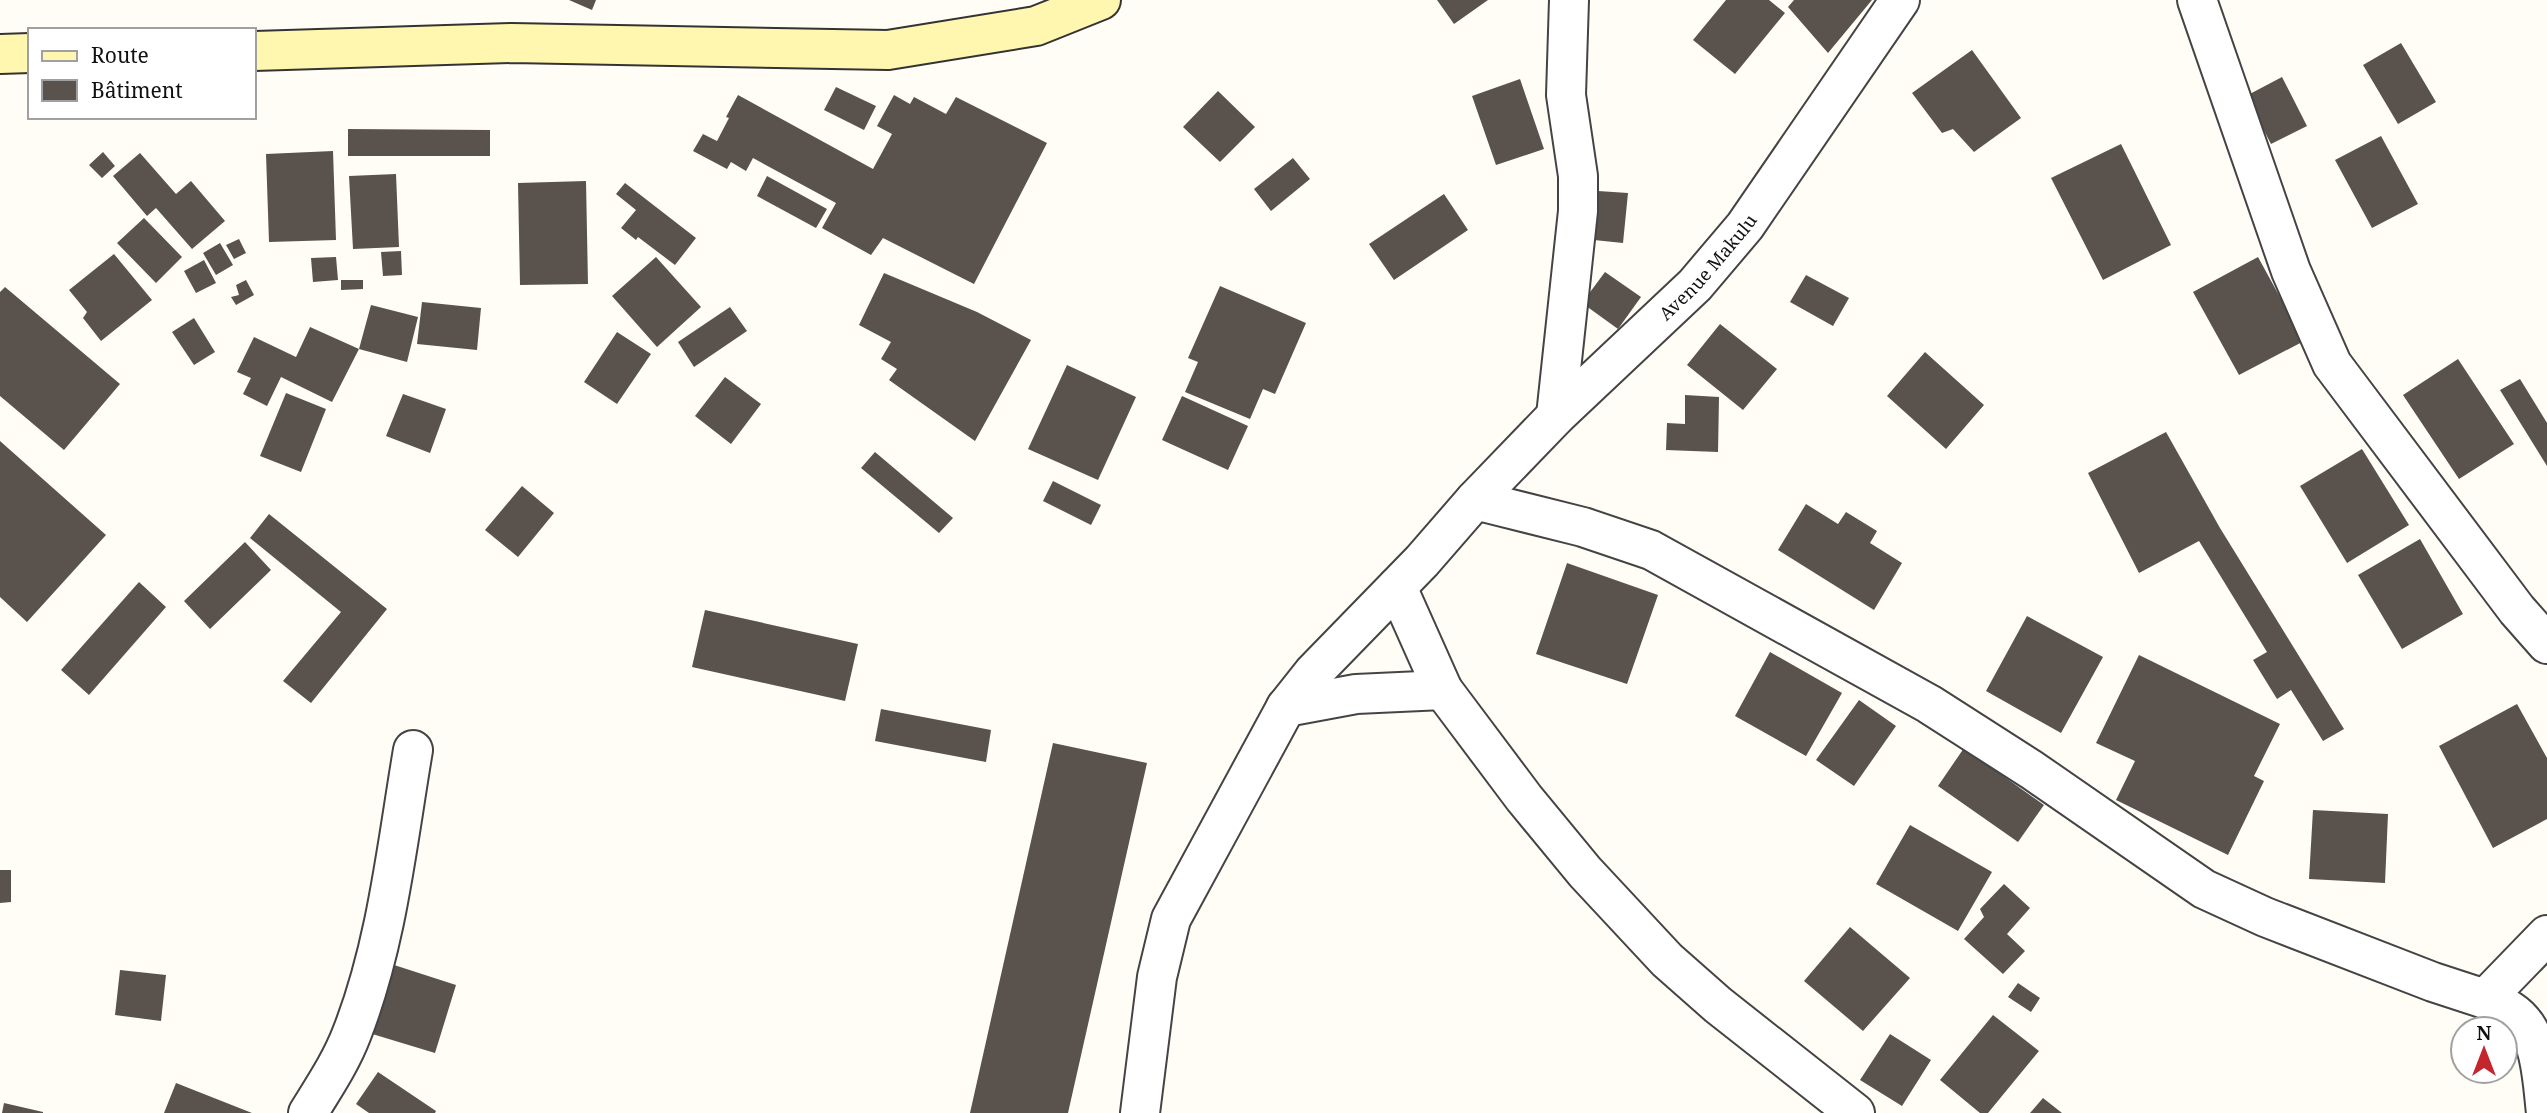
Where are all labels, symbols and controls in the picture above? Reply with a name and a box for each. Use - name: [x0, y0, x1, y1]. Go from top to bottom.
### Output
- legend: [28, 28, 256, 119]
- text: Route: [91, 41, 149, 69]
- text: Bâtiment: [91, 76, 183, 104]
- street label: Avenue Makulu: [1654, 209, 1762, 325]
- north arrow: [2449, 1015, 2519, 1085]
- text: N: [2477, 1020, 2492, 1046]

